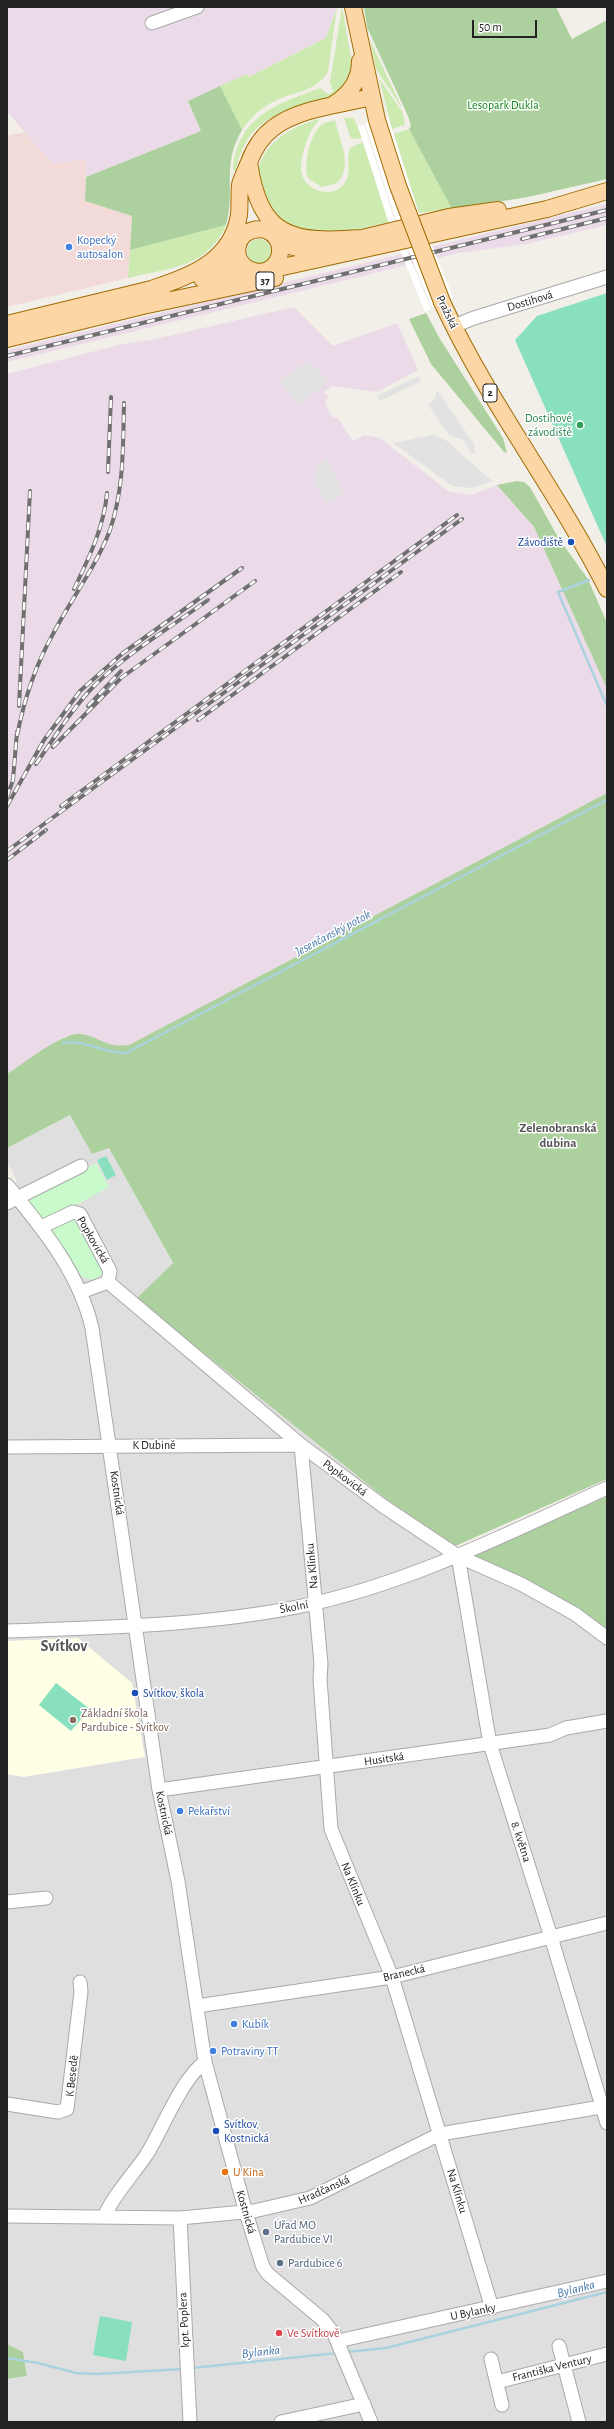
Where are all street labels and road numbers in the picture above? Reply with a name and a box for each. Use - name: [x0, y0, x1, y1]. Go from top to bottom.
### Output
- road number: 37: [256, 272, 274, 290]
- street label: Dostihová: [505, 287, 555, 315]
- street label: Pražská: [433, 293, 461, 331]
- road number: 2: [483, 384, 497, 402]
- street label: Popkovická: [74, 1214, 112, 1266]
- street label: K Dubině: [132, 1438, 176, 1452]
- street label: Popkovická: [320, 1457, 370, 1499]
- street label: Kostnická: [107, 1470, 127, 1516]
- street label: Na Klínku: [303, 1543, 321, 1589]
- street label: Školní: [279, 1597, 309, 1617]
- street label: Husitská: [363, 1749, 405, 1769]
- street label: Kostnická: [152, 1790, 176, 1836]
- street label: 8. května: [508, 1820, 534, 1864]
- street label: Na Klínku: [338, 1860, 368, 1908]
- street label: Branecká: [382, 1961, 426, 1985]
- street label: K Besedě: [63, 2054, 81, 2098]
- street label: Na Klínku: [443, 2167, 471, 2215]
- street label: Hradčanská: [296, 2172, 352, 2208]
- street label: Kostnická: [233, 2188, 259, 2236]
- street label: kpt. Poplera: [175, 2292, 193, 2348]
- street label: U Bylanky: [449, 2300, 497, 2324]
- street label: Františka Ventury: [511, 2351, 593, 2385]

